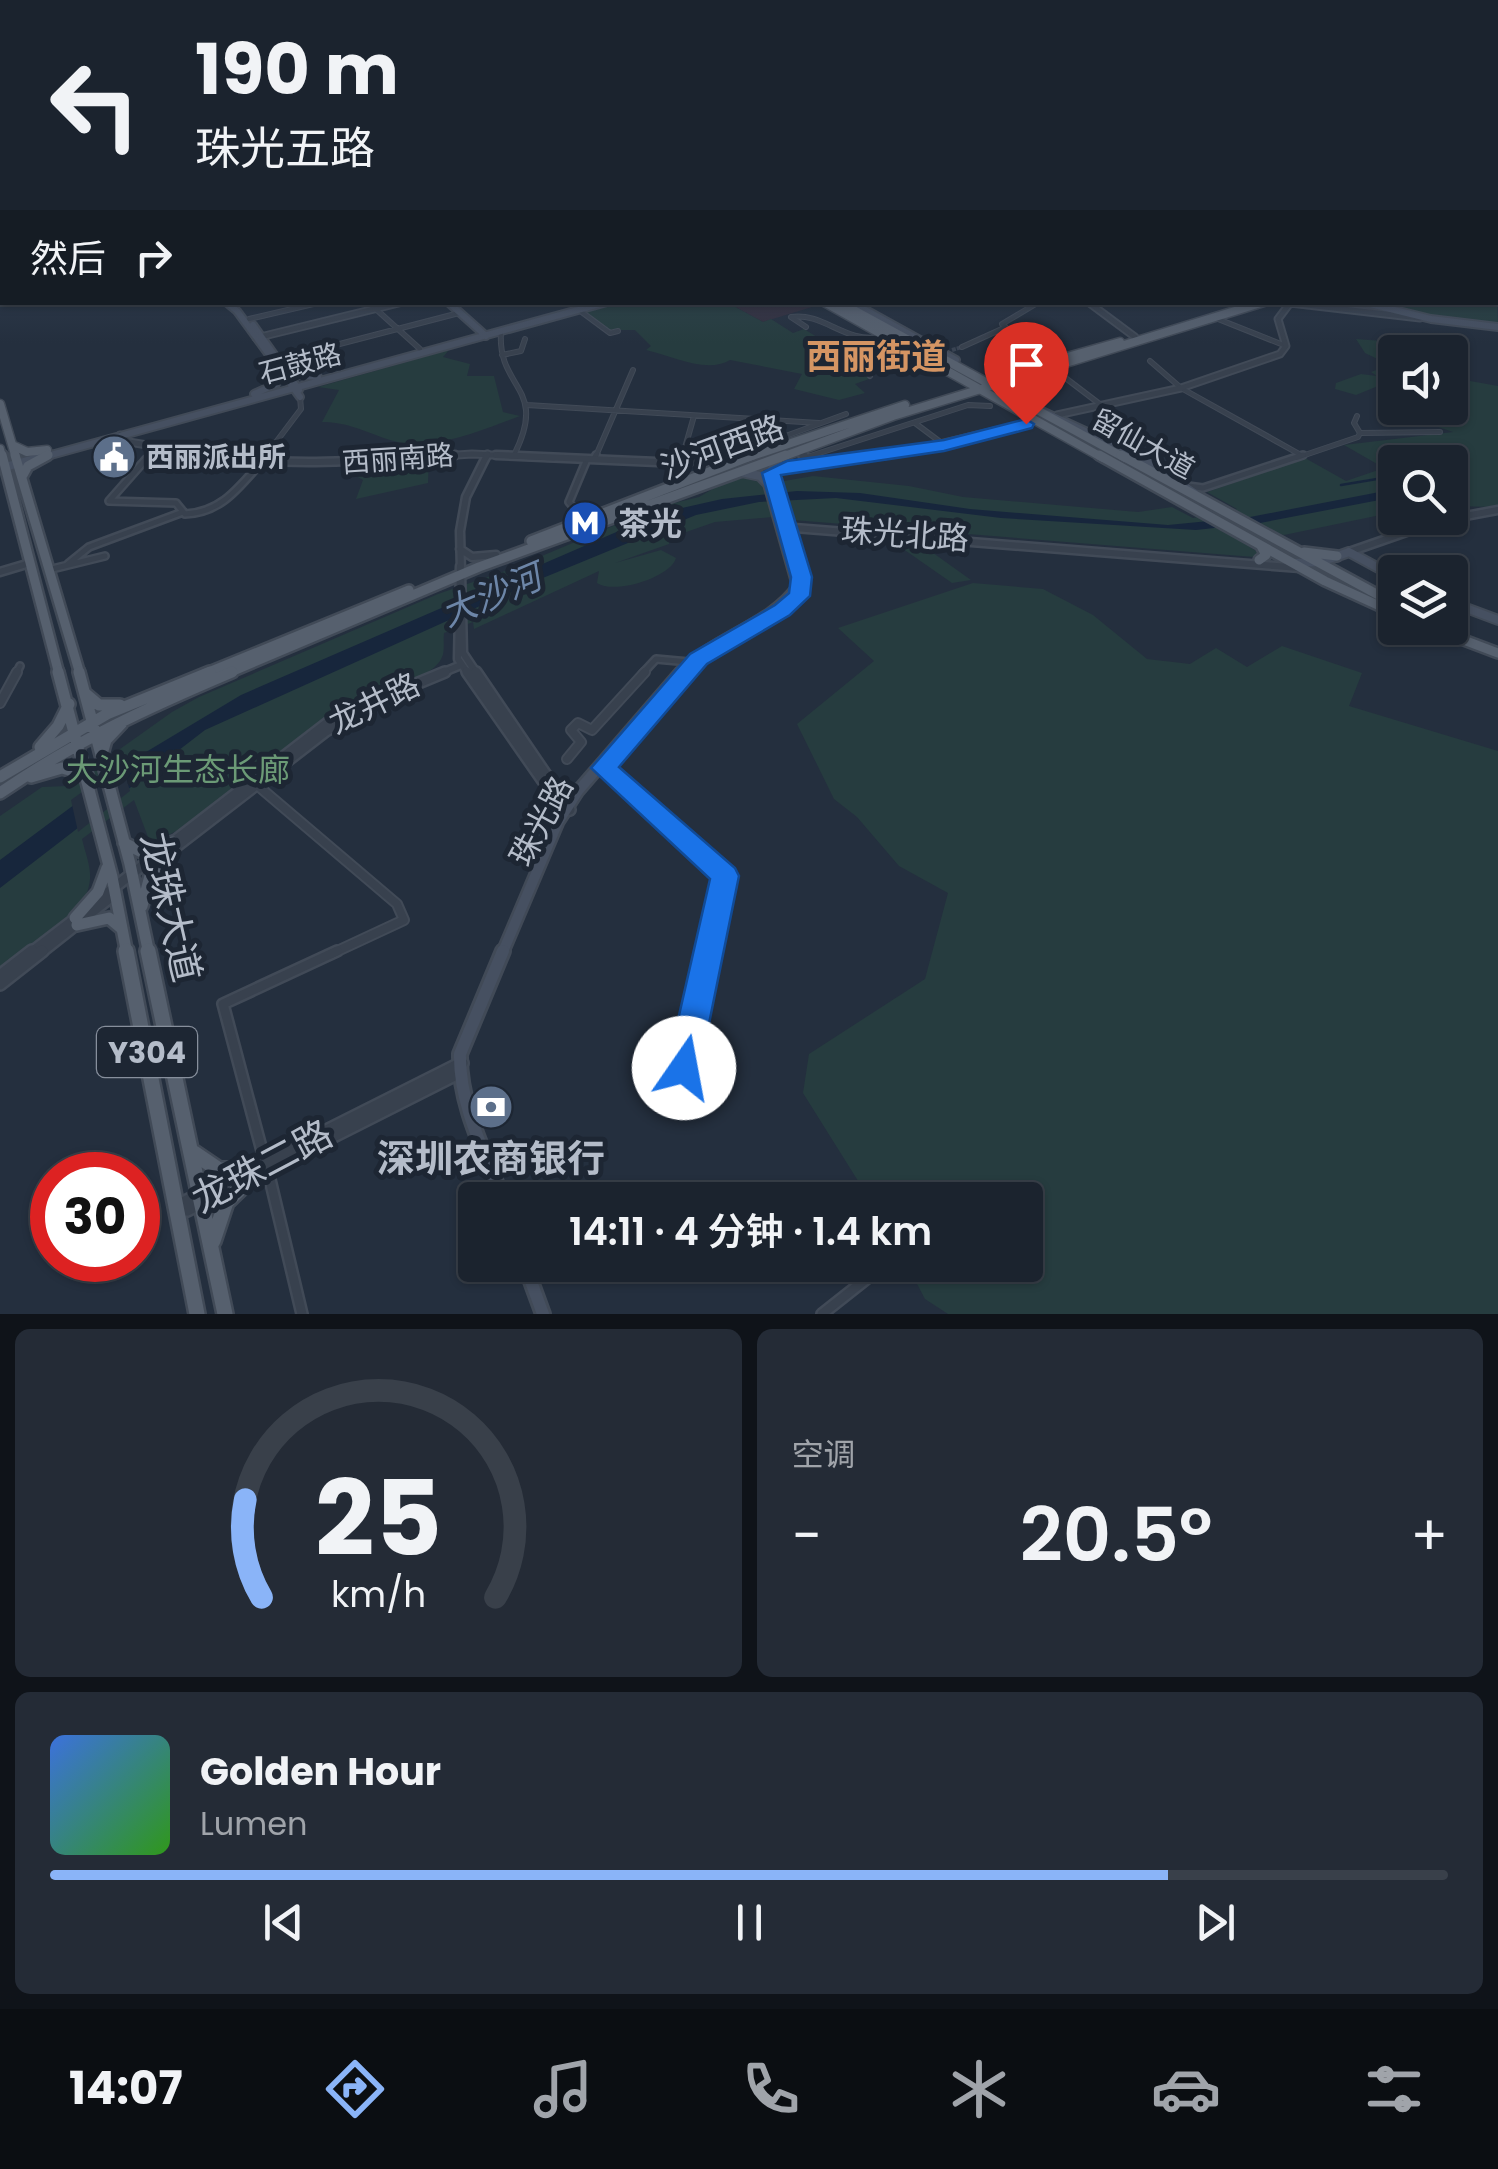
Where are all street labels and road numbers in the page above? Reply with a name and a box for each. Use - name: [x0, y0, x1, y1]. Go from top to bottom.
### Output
- street label: 石鼓路: [254, 334, 346, 394]
- street label: 留仙大道: [1085, 400, 1201, 488]
- street label: 沙河西路: [654, 404, 790, 490]
- street label: 西丽南路: [341, 436, 455, 482]
- street label: 珠光北路: [840, 507, 970, 561]
- street label: 龙井路: [321, 662, 427, 744]
- street label: 珠光路: [499, 768, 583, 874]
- street label: 龙珠大道: [128, 827, 214, 987]
- road number: Y304: [97, 1027, 197, 1077]
- street label: 龙珠二路: [182, 1107, 342, 1225]

